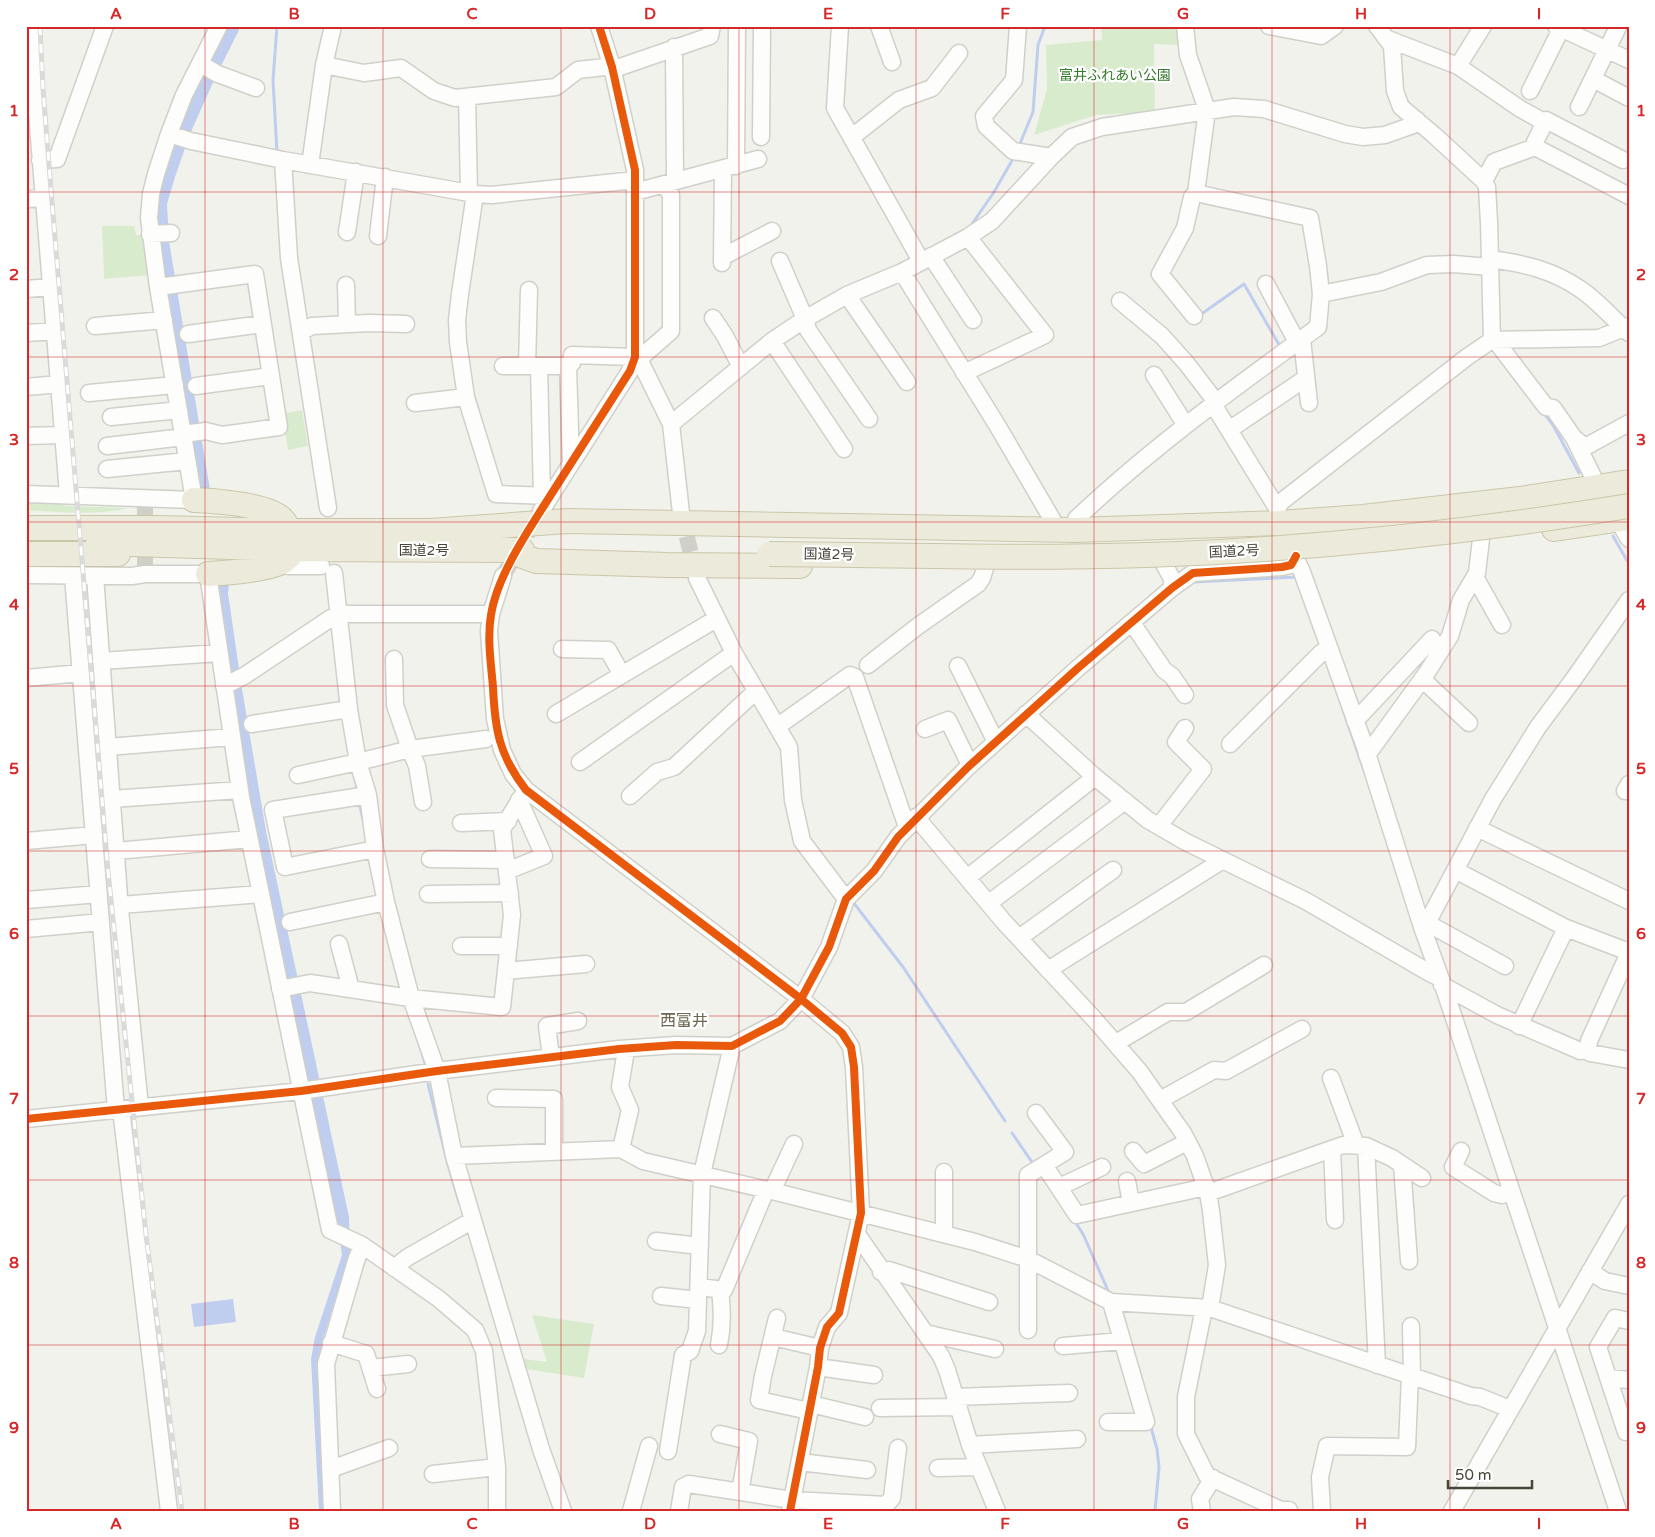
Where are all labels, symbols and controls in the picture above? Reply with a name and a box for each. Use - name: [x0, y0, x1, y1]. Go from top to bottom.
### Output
- text: A: [110, 4, 122, 24]
- text: B: [288, 4, 300, 24]
- text: C: [466, 4, 478, 24]
- text: D: [644, 4, 656, 24]
- text: E: [823, 4, 833, 24]
- text: F: [1000, 4, 1010, 24]
- text: G: [1177, 4, 1189, 24]
- text: H: [1355, 4, 1367, 24]
- text: I: [1537, 4, 1541, 24]
- park label: 富井ふれあい公園: [1059, 67, 1171, 84]
- text: 1: [9, 101, 19, 121]
- text: 1: [1636, 101, 1646, 121]
- text: 2: [9, 265, 19, 285]
- text: 2: [1636, 265, 1646, 285]
- text: 3: [9, 430, 19, 450]
- text: 3: [1636, 430, 1646, 450]
- street label: 国道2号: [399, 542, 449, 559]
- street label: 国道2号: [1208, 542, 1260, 561]
- street label: 国道2号: [803, 546, 855, 563]
- text: 4: [9, 595, 19, 615]
- text: 4: [1636, 595, 1646, 615]
- text: 5: [9, 759, 19, 779]
- text: 5: [1636, 759, 1646, 779]
- text: 6: [9, 924, 19, 944]
- text: 6: [1636, 924, 1646, 944]
- district label: 西富井: [660, 1011, 708, 1031]
- text: 7: [9, 1089, 19, 1109]
- text: 7: [1636, 1089, 1646, 1109]
- text: 8: [9, 1253, 19, 1273]
- text: 8: [1636, 1253, 1646, 1273]
- text: 9: [9, 1418, 19, 1438]
- text: 9: [1636, 1418, 1646, 1438]
- scale bar: [1448, 1457, 1531, 1489]
- text: 50 m: [1455, 1466, 1492, 1484]
- text: A: [110, 1514, 122, 1534]
- text: B: [288, 1514, 300, 1534]
- text: C: [466, 1514, 478, 1534]
- text: D: [644, 1514, 656, 1534]
- text: E: [823, 1514, 833, 1534]
- text: F: [1000, 1514, 1010, 1534]
- text: G: [1177, 1514, 1189, 1534]
- text: H: [1355, 1514, 1367, 1534]
- text: I: [1537, 1514, 1541, 1534]

